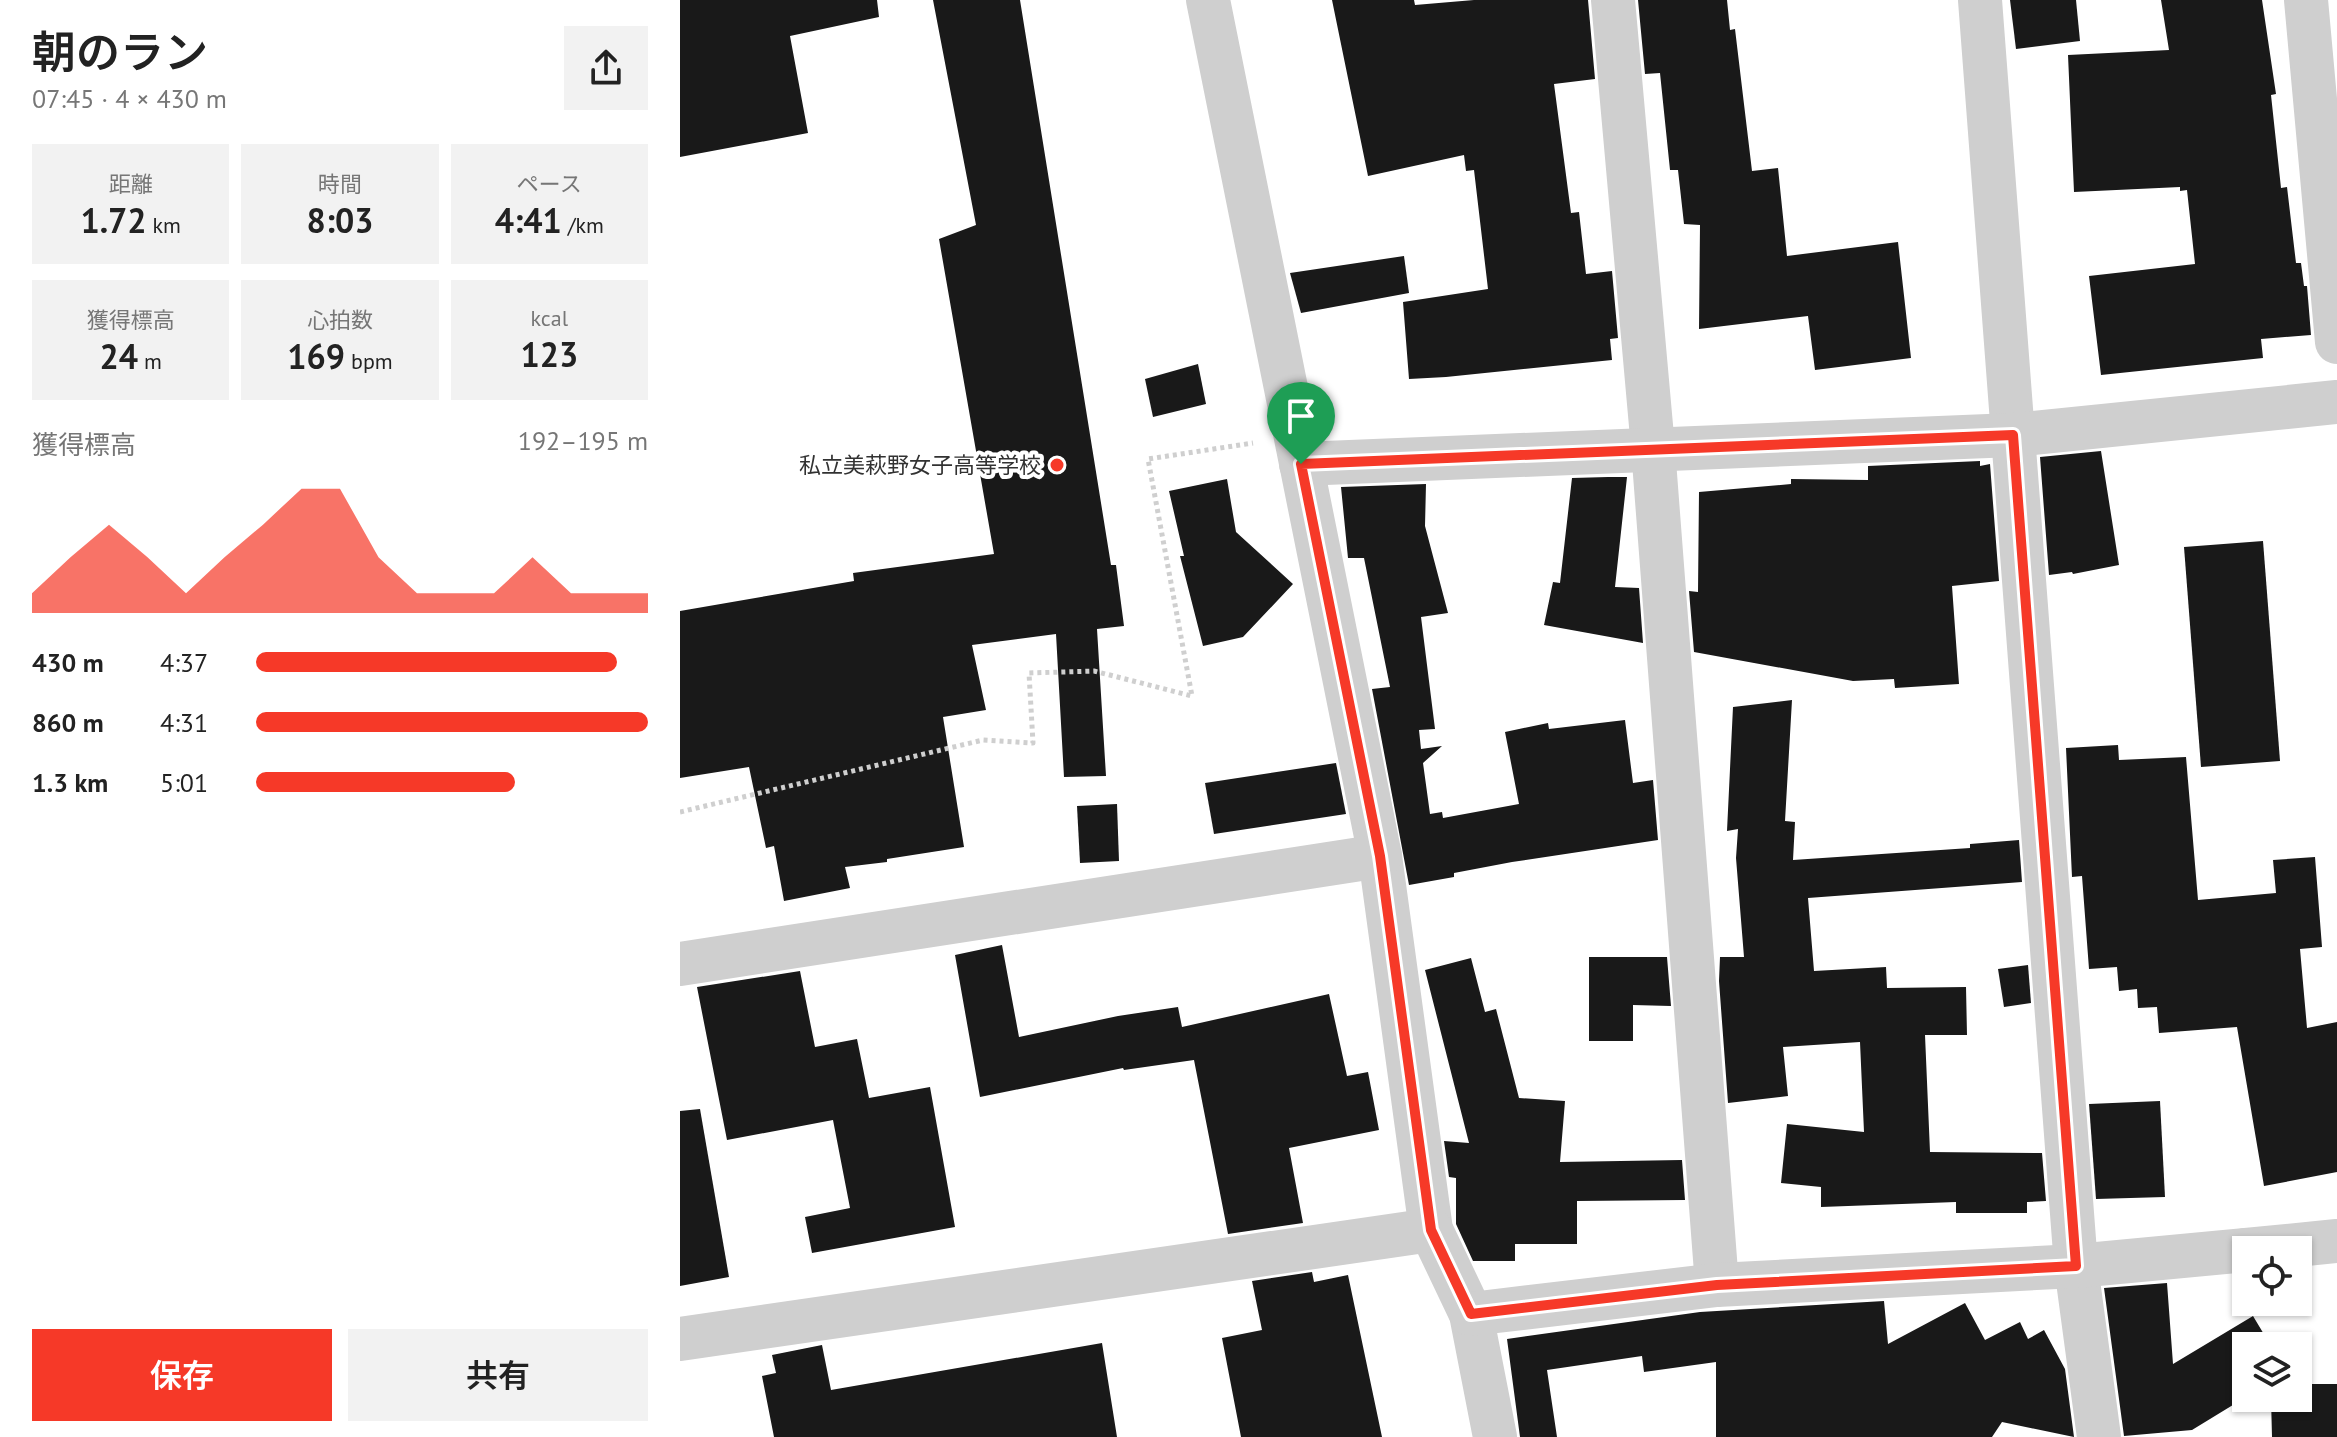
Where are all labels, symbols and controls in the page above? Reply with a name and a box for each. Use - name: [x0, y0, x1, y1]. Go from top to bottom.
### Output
- text: 朝のラン: [32, 23, 208, 80]
- button: share: [564, 26, 648, 110]
- text: 07:45 · 4 × 430 m: [32, 82, 227, 115]
- text: 距離: [109, 170, 153, 198]
- text: 時間: [318, 170, 362, 198]
- text: ペース: [517, 170, 582, 198]
- text: 1.72: [80, 198, 147, 242]
- text: 8:03: [307, 198, 373, 242]
- text: 4:41: [495, 198, 562, 242]
- text: km: [147, 211, 181, 239]
- text: /km: [562, 211, 604, 239]
- text: kcal: [531, 304, 568, 332]
- text: 獲得標高: [87, 306, 175, 334]
- text: 心拍数: [307, 306, 373, 334]
- text: 123: [520, 332, 578, 376]
- text: 24: [100, 334, 138, 378]
- text: 169: [287, 334, 345, 378]
- text: m: [138, 347, 162, 375]
- text: bpm: [345, 347, 393, 375]
- pin: [1267, 382, 1335, 464]
- icon: arrive: [1279, 394, 1323, 438]
- text: 192–195 m: [518, 424, 648, 457]
- text: 獲得標高: [32, 428, 136, 461]
- place label: 私立美萩野女子高等学校: [799, 451, 1041, 479]
- marker: 私立美萩野女子高等学校: [1048, 456, 1066, 474]
- text: 430 m: [32, 646, 104, 679]
- text: 4:37: [160, 646, 208, 679]
- text: 860 m: [32, 706, 104, 739]
- text: 4:31: [160, 706, 208, 739]
- text: 1.3 km: [32, 766, 108, 799]
- text: 5:01: [160, 766, 208, 799]
- map controls: [2232, 1236, 2312, 1412]
- button: locate: [2232, 1236, 2312, 1316]
- button: 保存: [32, 1329, 332, 1421]
- button: 共有: [348, 1329, 648, 1421]
- button: layers: [2232, 1332, 2312, 1412]

